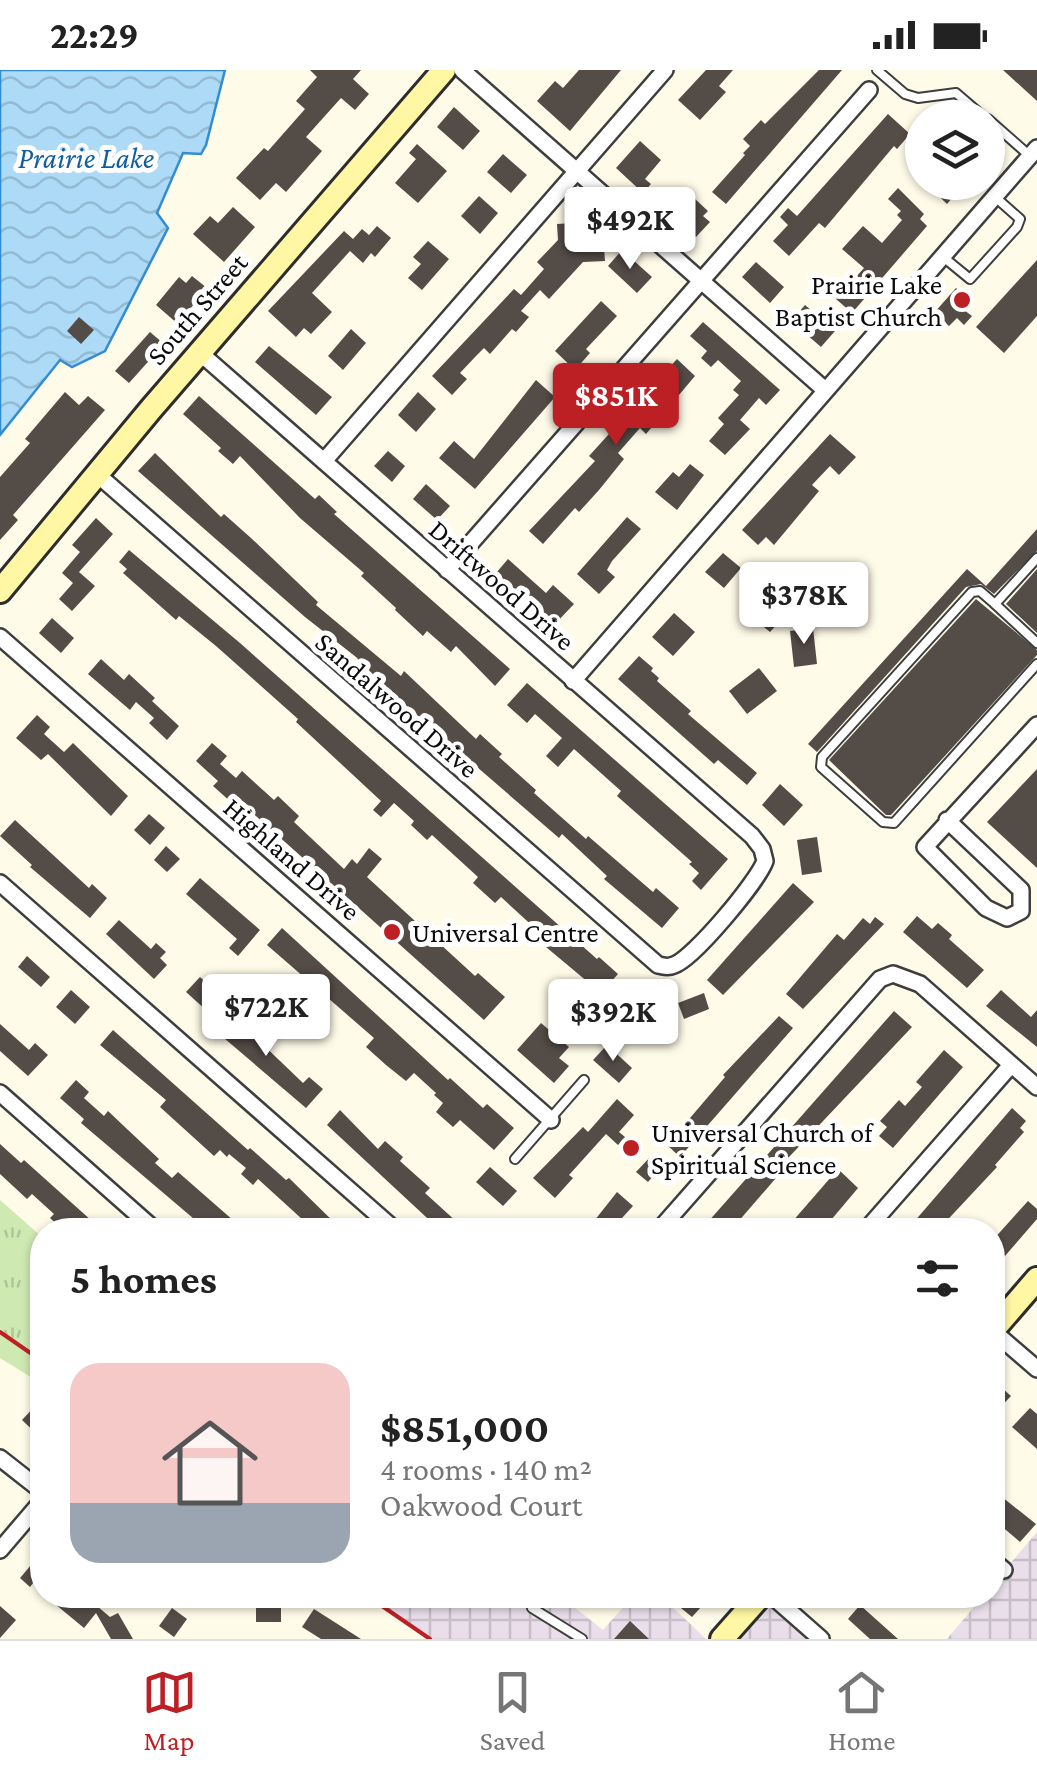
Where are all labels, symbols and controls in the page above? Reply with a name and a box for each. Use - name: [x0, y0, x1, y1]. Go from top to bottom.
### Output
- text: 22:29: [50, 14, 139, 56]
- map controls: [905, 100, 1005, 200]
- button: layers: [905, 100, 1005, 200]
- water label: Prairie Lake: [18, 141, 154, 174]
- pin: $492K: [560, 187, 700, 272]
- text: $492K: [587, 201, 673, 237]
- street label: South Street: [140, 247, 254, 371]
- place label: Prairie Lake Baptist Church: [775, 269, 942, 332]
- marker: Prairie Lake Baptist Church: [951, 289, 973, 311]
- pin: $851K: [546, 363, 686, 448]
- text: $851K: [575, 377, 657, 413]
- street label: Driftwood Drive: [423, 513, 581, 657]
- pin: $378K: [734, 562, 874, 647]
- text: $378K: [761, 576, 847, 612]
- street label: Sandalwood Drive: [309, 626, 485, 784]
- street label: Highland Drive: [217, 791, 367, 927]
- place label: Universal Centre: [412, 917, 598, 948]
- marker: Universal Centre: [381, 921, 403, 943]
- pin: $722K: [196, 974, 336, 1059]
- pin: $392K: [543, 979, 683, 1064]
- text: $722K: [224, 988, 308, 1024]
- text: $392K: [570, 993, 656, 1029]
- place label: Universal Church of Spiritual Science: [651, 1117, 874, 1180]
- marker: Universal Church of Spiritual Science: [620, 1137, 642, 1159]
- icon: filters: [910, 1251, 965, 1306]
- text: 5 homes: [70, 1255, 217, 1302]
- icon: home: [150, 1403, 270, 1523]
- text: $851,000: [380, 1404, 549, 1451]
- text: 4 rooms · 140 m²: [380, 1451, 592, 1487]
- text: Oakwood Court: [380, 1487, 582, 1523]
- tab: Map: [142, 1665, 197, 1756]
- tab: Saved: [480, 1665, 545, 1756]
- tab: Home: [828, 1665, 895, 1756]

